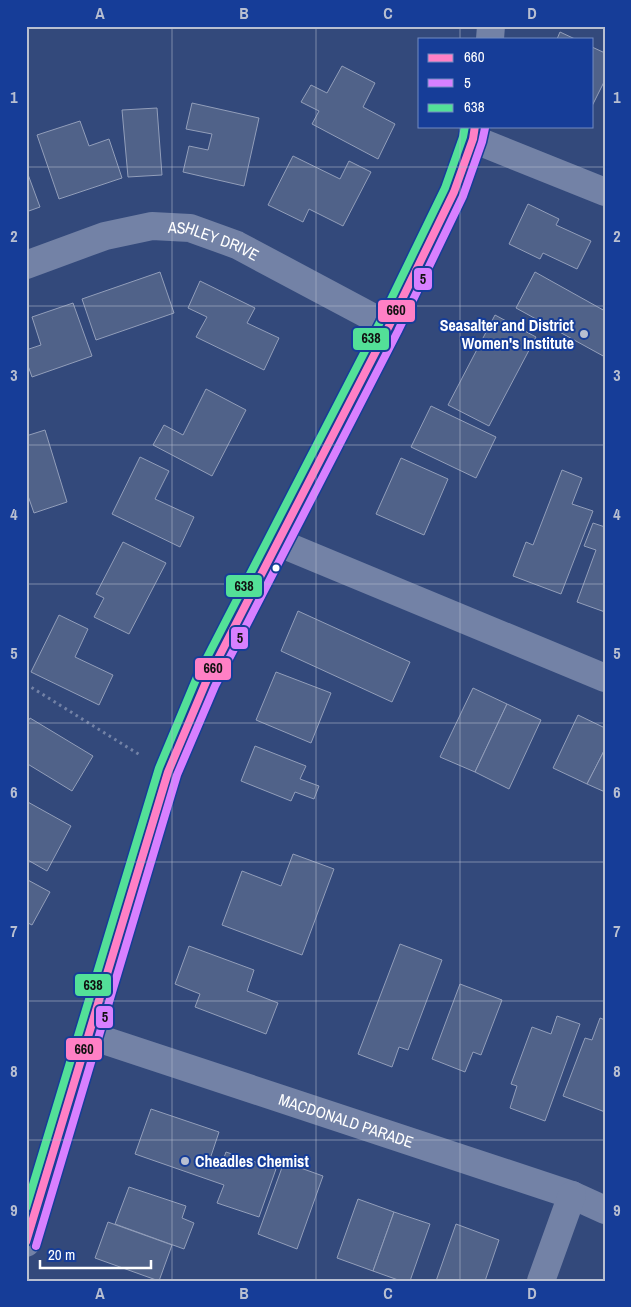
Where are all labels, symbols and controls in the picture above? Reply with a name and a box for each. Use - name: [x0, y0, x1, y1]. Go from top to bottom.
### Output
- text: A: [95, 2, 105, 24]
- text: B: [239, 2, 249, 24]
- text: C: [383, 2, 393, 24]
- text: D: [527, 2, 537, 24]
- legend: [418, 38, 594, 128]
- text: 660: [464, 46, 485, 67]
- text: 5: [464, 72, 471, 93]
- text: 1: [10, 86, 18, 108]
- text: 1: [613, 86, 621, 108]
- text: 638: [464, 96, 485, 117]
- street label: ASHLEY DRIVE: [166, 216, 263, 266]
- text: 2: [10, 225, 18, 247]
- text: 2: [613, 225, 621, 247]
- line badge: 5: [413, 267, 433, 291]
- text: 5: [420, 270, 427, 288]
- line badge: 660: [377, 299, 416, 323]
- text: 660: [386, 301, 406, 319]
- place label: Seasalter and District Women's Institute: [440, 314, 575, 354]
- line badge: 638: [352, 327, 390, 351]
- marker: Seasalter and District Women's Institute: [578, 328, 590, 340]
- text: 638: [361, 329, 381, 347]
- text: 3: [10, 364, 18, 386]
- text: 3: [613, 364, 621, 386]
- text: 4: [10, 503, 18, 525]
- text: 4: [613, 503, 621, 525]
- unlabelled marker: [271, 563, 281, 573]
- line badge: 638: [225, 574, 263, 598]
- text: 638: [234, 577, 254, 595]
- line badge: 5: [230, 626, 249, 650]
- text: 5: [237, 629, 244, 647]
- text: 5: [10, 642, 18, 664]
- text: 5: [613, 642, 621, 664]
- line badge: 660: [194, 657, 232, 681]
- text: 660: [203, 659, 223, 677]
- text: 6: [10, 781, 18, 803]
- text: 6: [613, 781, 621, 803]
- text: 7: [10, 920, 18, 942]
- text: 7: [613, 920, 621, 942]
- line badge: 638: [74, 973, 112, 997]
- text: 638: [83, 976, 103, 994]
- line badge: 5: [95, 1005, 114, 1029]
- text: 5: [102, 1008, 109, 1026]
- line badge: 660: [65, 1037, 103, 1061]
- text: 660: [74, 1040, 94, 1058]
- text: 8: [10, 1060, 18, 1082]
- text: 8: [613, 1060, 621, 1082]
- street label: MACDONALD PARADE: [276, 1088, 416, 1153]
- place label: Cheadles Chemist: [195, 1150, 309, 1172]
- marker: Cheadles Chemist: [179, 1155, 191, 1167]
- text: 9: [10, 1199, 18, 1221]
- text: 9: [613, 1199, 621, 1221]
- scale bar: [40, 1237, 151, 1269]
- text: 20 m: [48, 1244, 75, 1265]
- text: A: [95, 1282, 105, 1304]
- text: B: [239, 1282, 249, 1304]
- text: C: [383, 1282, 393, 1304]
- text: D: [527, 1282, 537, 1304]

